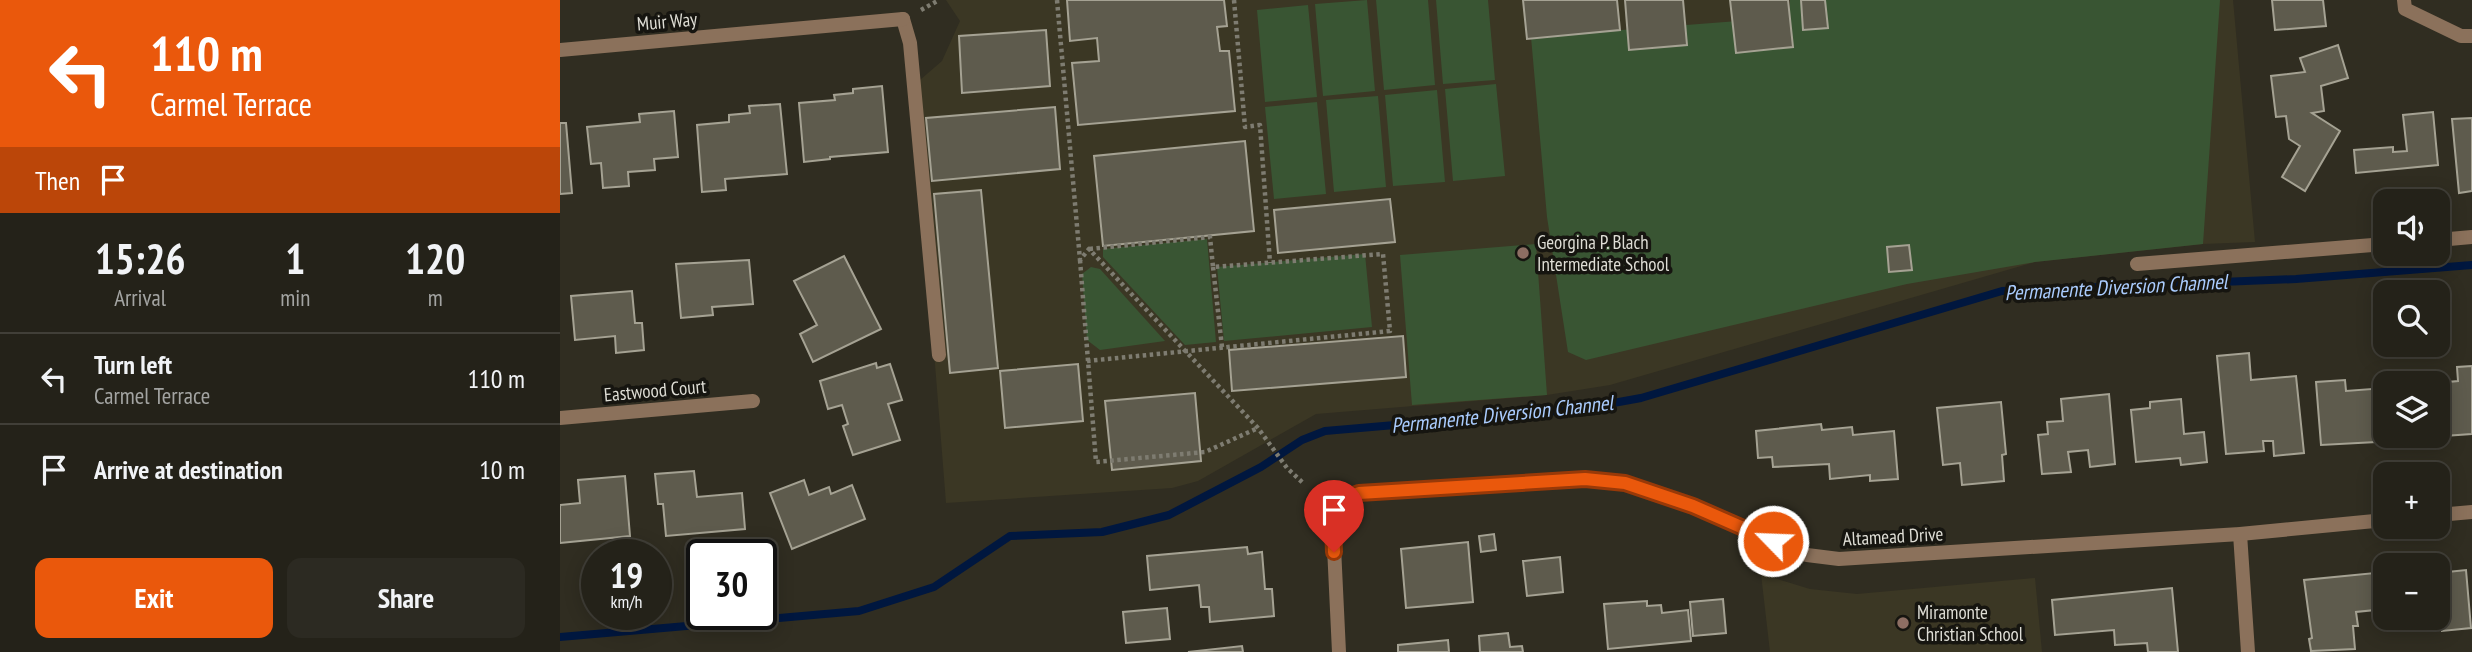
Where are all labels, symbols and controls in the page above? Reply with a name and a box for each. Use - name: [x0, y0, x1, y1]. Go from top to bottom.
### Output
- street label: Muir Way: [636, 6, 699, 36]
- text: 110 m: [150, 21, 263, 85]
- icon: left: [35, 28, 126, 119]
- text: Carmel Terrace: [150, 83, 312, 125]
- icon: arrive: [94, 161, 132, 199]
- text: Then: [35, 164, 80, 197]
- map controls: [2373, 189, 2450, 630]
- button: sound: [2373, 189, 2450, 266]
- place label: Georgina P. Blach Intermediate School: [1537, 230, 1670, 276]
- text: 15:26: [95, 231, 186, 286]
- text: 1: [285, 231, 305, 286]
- text: 120: [405, 231, 465, 286]
- marker: Georgina P. Blach Intermediate School: [1515, 245, 1531, 261]
- water label: Permanente Diversion Channel: [2004, 268, 2230, 306]
- button: search: [2373, 280, 2450, 357]
- text: Arrival: [114, 283, 166, 312]
- text: min: [280, 283, 310, 312]
- text: m: [428, 283, 443, 312]
- text: Turn left: [94, 348, 172, 381]
- icon: left: [35, 360, 73, 398]
- text: 110 m: [467, 362, 525, 395]
- button: layers: [2373, 371, 2450, 448]
- street label: Eastwood Court: [603, 374, 708, 406]
- text: Carmel Terrace: [94, 381, 210, 410]
- water label: Permanente Diversion Channel: [1390, 389, 1616, 439]
- icon: arrive: [35, 451, 73, 489]
- text: Arrive at destination: [94, 453, 283, 486]
- text: 10 m: [479, 453, 525, 486]
- button: +: [2373, 462, 2450, 539]
- pin: [1304, 480, 1364, 552]
- icon: arrive: [1315, 491, 1353, 529]
- position arrow: [1736, 504, 1810, 578]
- street label: Altamead Drive: [1842, 521, 1944, 551]
- speed limit sign: 30: [686, 539, 777, 630]
- text: 19: [610, 552, 643, 598]
- button: −: [2373, 553, 2450, 630]
- button: Exit: [35, 558, 273, 638]
- button: Share: [287, 558, 525, 638]
- text: km/h: [611, 590, 642, 613]
- place label: Miramonte Christian School: [1917, 600, 2024, 646]
- marker: Miramonte Christian School: [1895, 615, 1911, 631]

